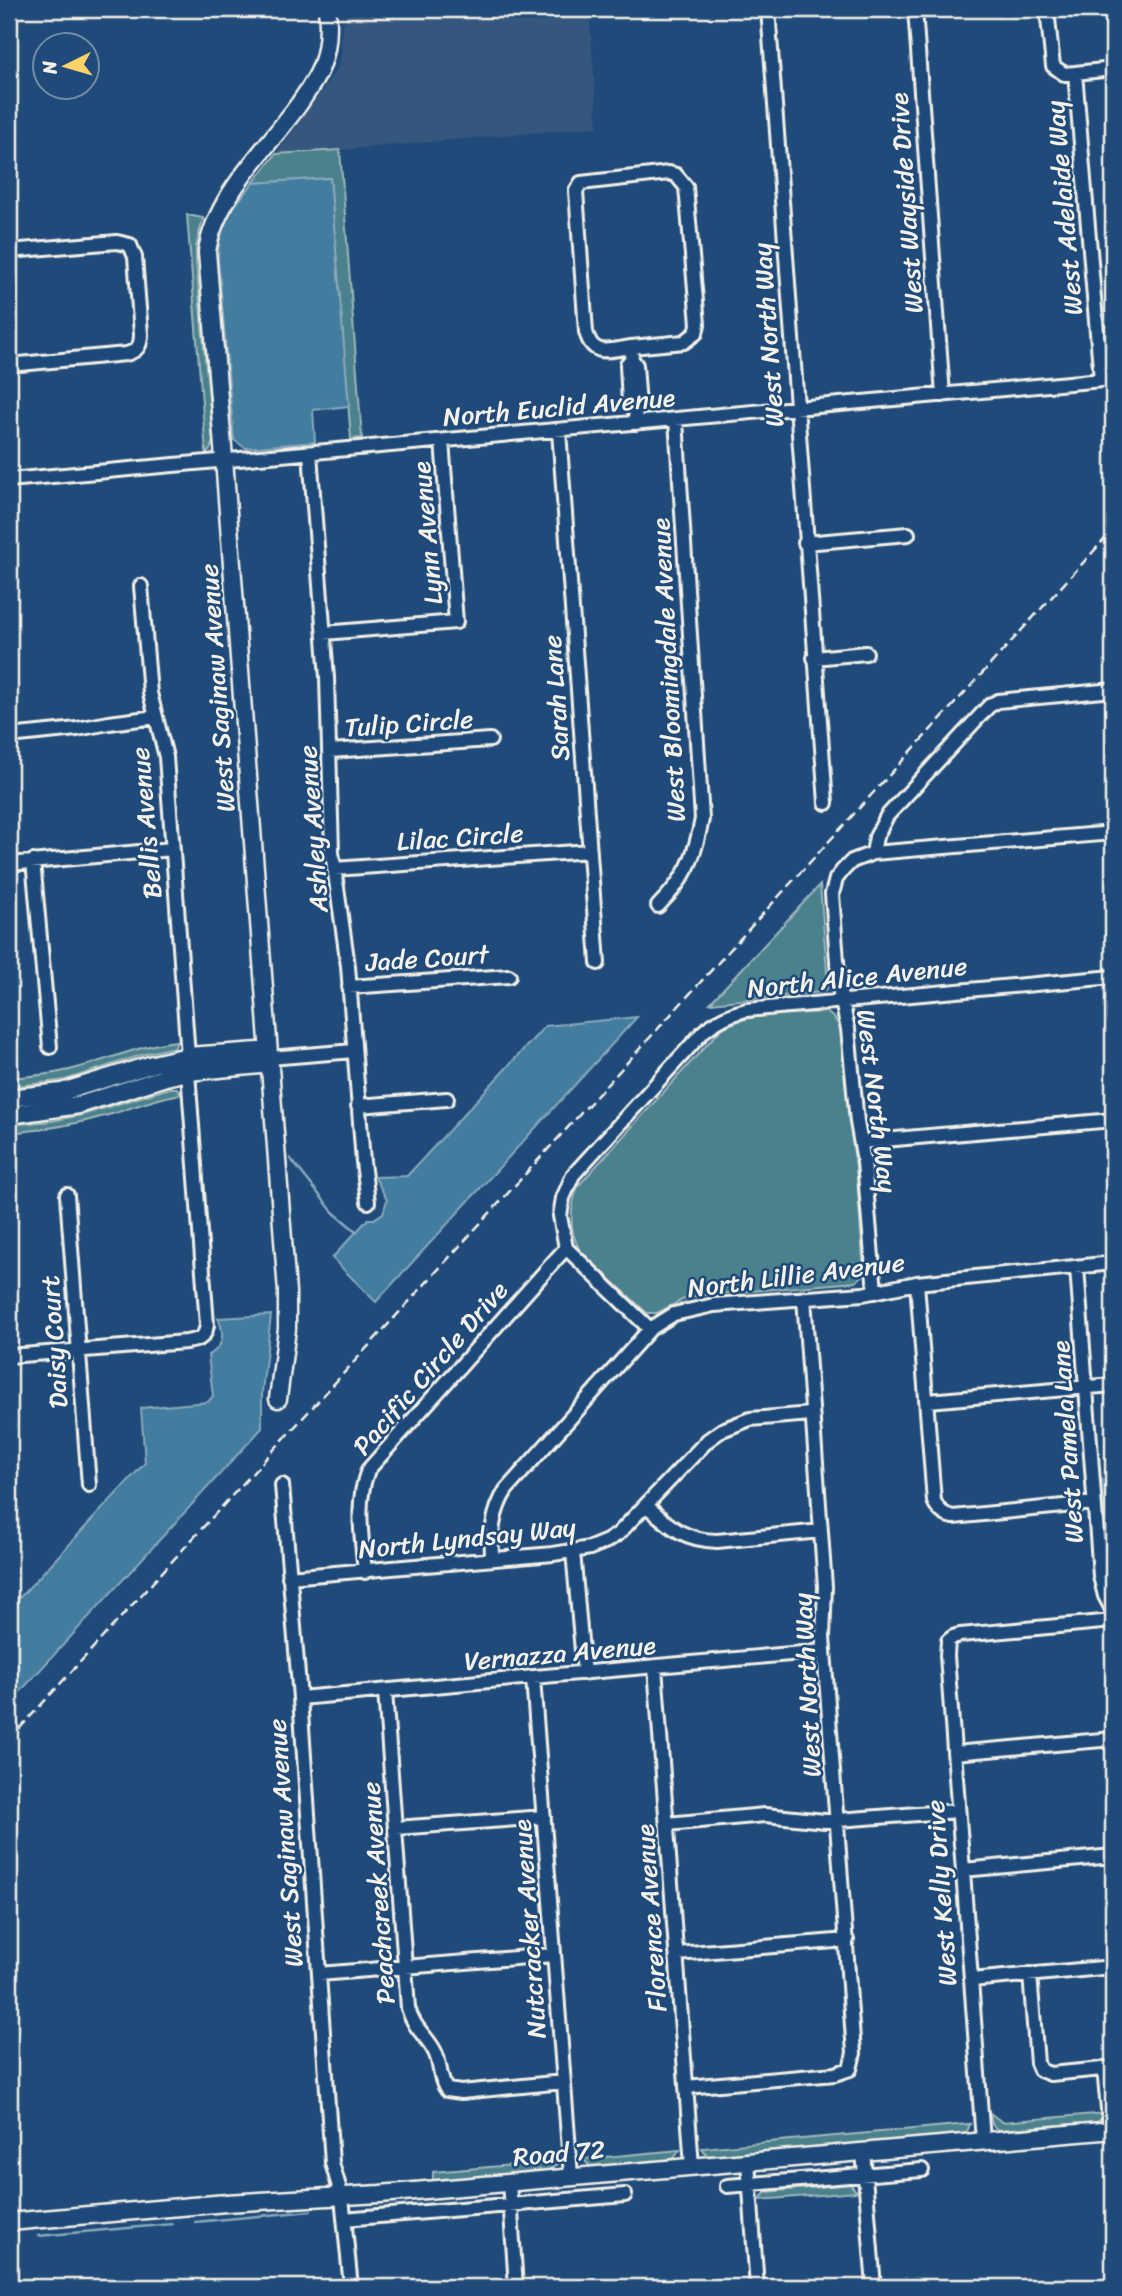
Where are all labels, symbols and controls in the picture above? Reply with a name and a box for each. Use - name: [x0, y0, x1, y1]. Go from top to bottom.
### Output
- north arrow: [32, 32, 102, 102]
- text: N: [32, 59, 67, 76]
- street label: West Wayside Drive: [875, 91, 937, 315]
- street label: West Adelaide Way: [1032, 98, 1096, 317]
- street label: West North Way: [739, 241, 797, 429]
- street label: North Euclid Avenue: [441, 374, 678, 440]
- street label: Lynn Avenue: [398, 459, 456, 606]
- street label: West Bloomingdale Avenue: [637, 516, 699, 823]
- street label: West Saginaw Avenue: [185, 562, 249, 814]
- street label: Sarah Lane: [529, 634, 583, 762]
- street label: Tulip Circle: [343, 696, 475, 750]
- street label: Ashley Avenue: [284, 744, 342, 915]
- street label: Bellis Avenue: [116, 745, 176, 901]
- street label: Lilac Circle: [395, 810, 525, 864]
- street label: Jade Court: [363, 931, 492, 985]
- street label: North Alice Avenue: [745, 943, 969, 1011]
- street label: West North Way: [843, 1007, 911, 1196]
- street label: North Lillie Avenue: [685, 1239, 907, 1311]
- street label: Pacific Circle Drive: [340, 1269, 520, 1466]
- street label: Daisy Court: [26, 1274, 82, 1410]
- street label: West Pamela Lane: [1037, 1339, 1097, 1545]
- street label: North Lyndsay Way: [356, 1504, 579, 1572]
- street label: West North Way: [779, 1591, 835, 1778]
- street label: Vernazza Avenue: [462, 1622, 658, 1684]
- street label: West Saginaw Avenue: [253, 1717, 317, 1969]
- street label: Peachcreek Avenue: [347, 1780, 409, 2006]
- street label: West Kelly Drive: [912, 1798, 970, 1988]
- street label: Nutcracker Avenue: [498, 1817, 560, 2040]
- street label: Florence Avenue: [621, 1822, 681, 2014]
- street label: Road 72: [511, 2126, 607, 2180]

